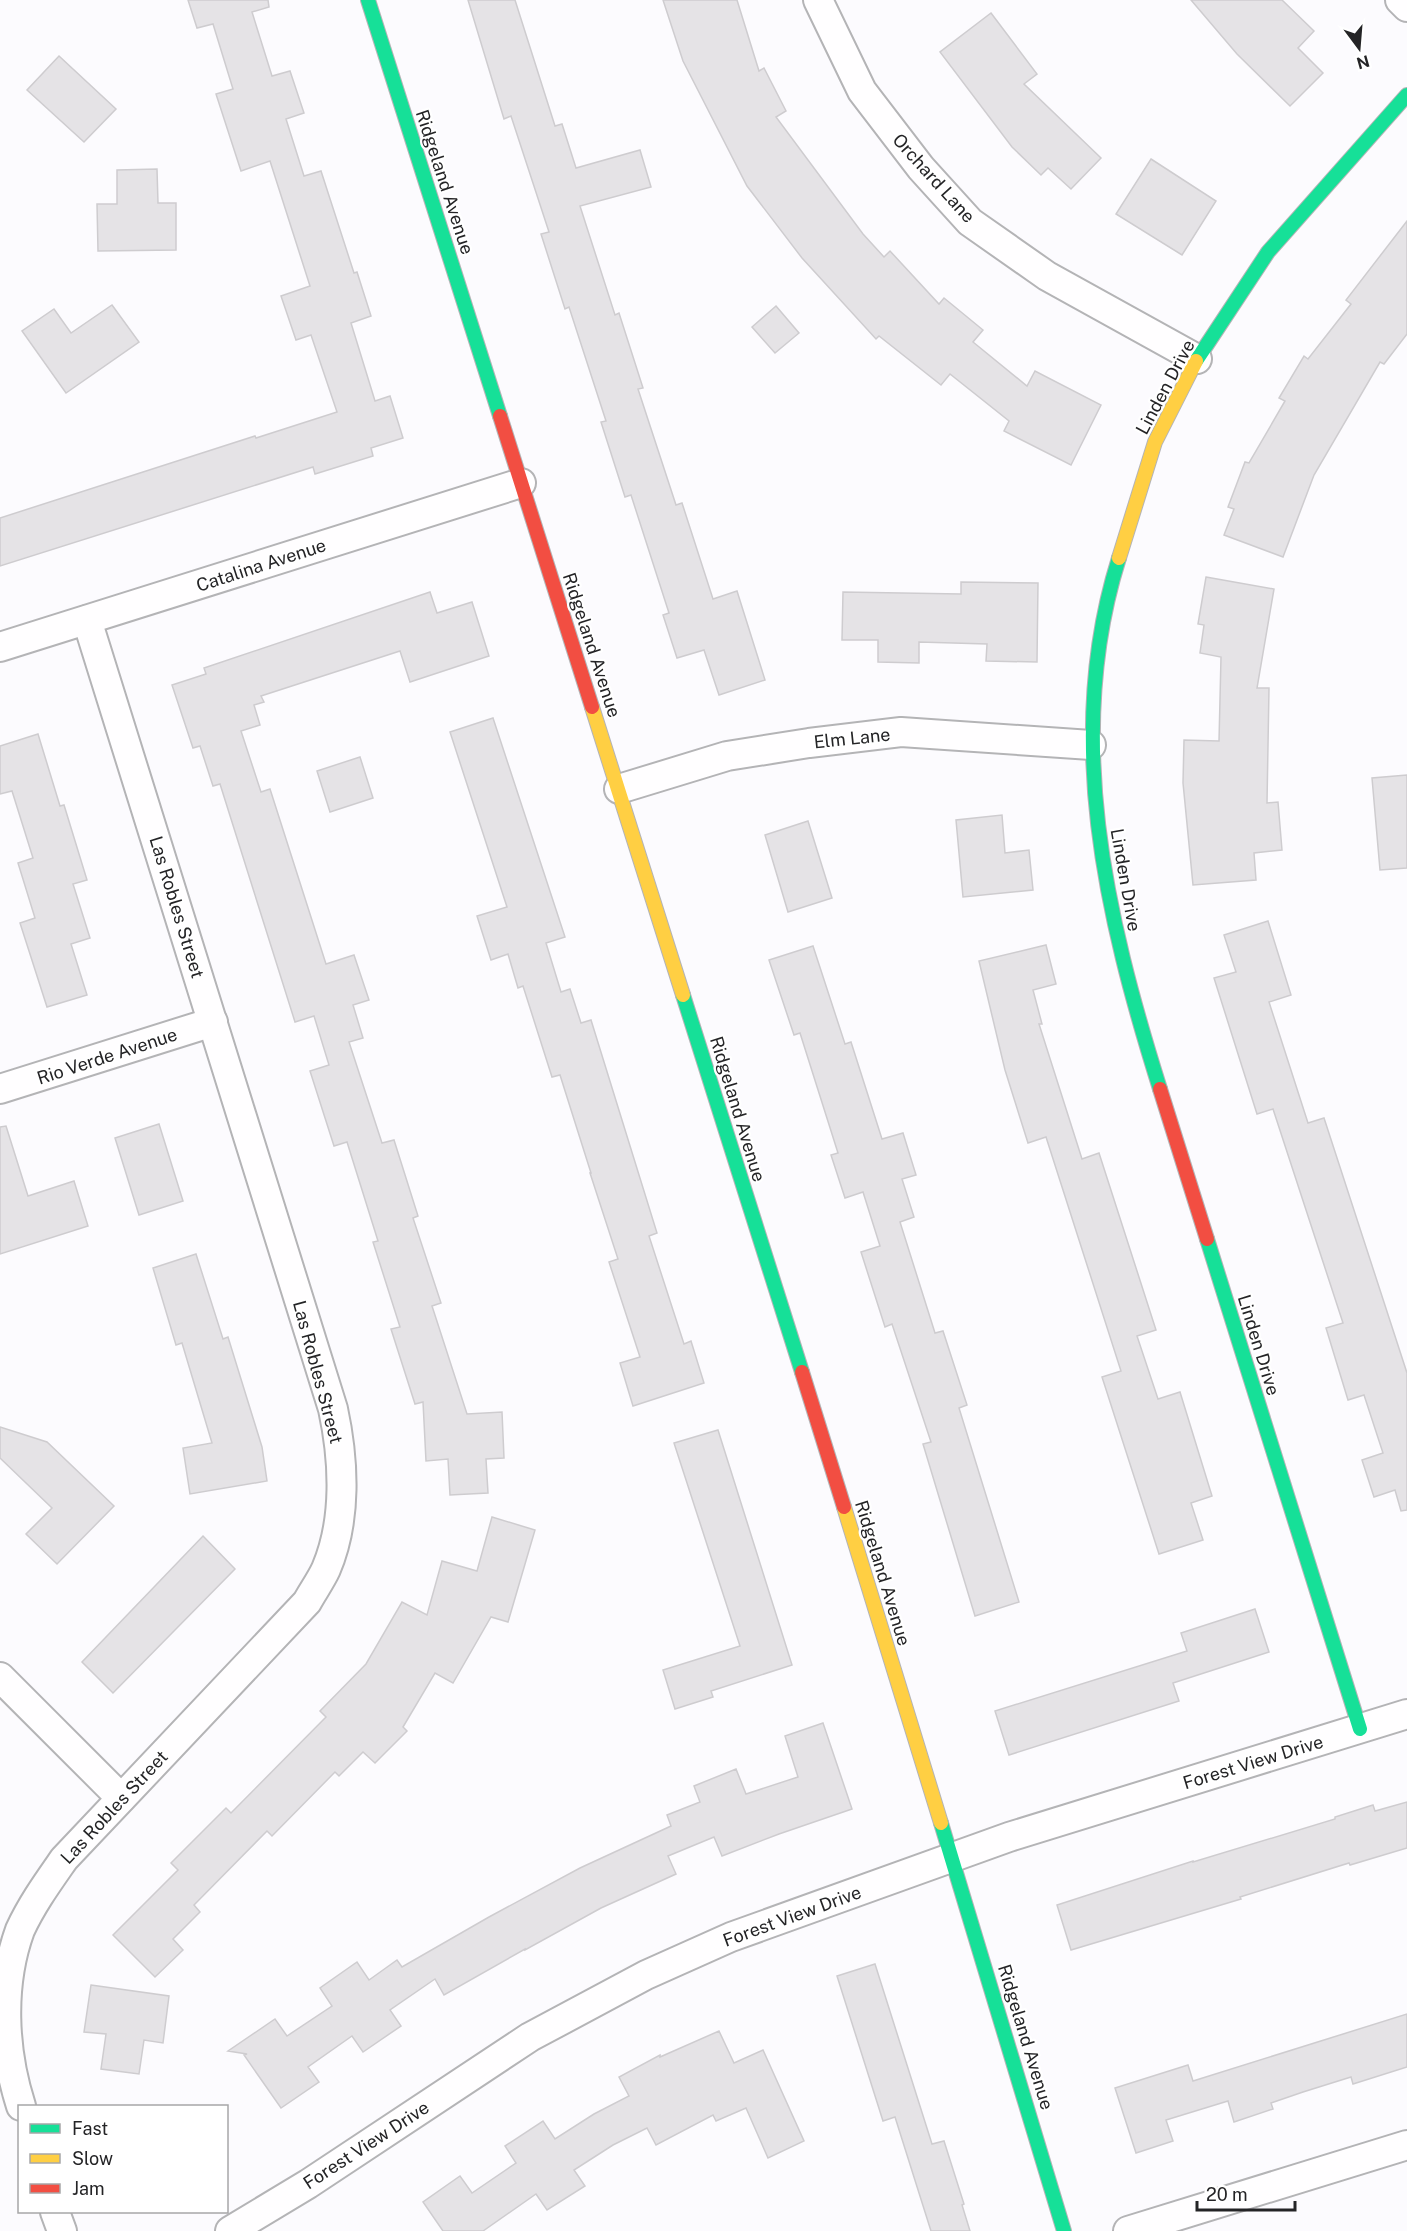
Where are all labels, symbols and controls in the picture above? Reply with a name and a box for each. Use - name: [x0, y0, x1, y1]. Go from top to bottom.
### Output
- north arrow: [1329, 18, 1389, 78]
- text: N: [1354, 51, 1372, 73]
- street label: Ridgeland Avenue: [412, 107, 478, 257]
- street label: Orchard Lane: [889, 129, 979, 227]
- street label: Linden Drive: [1131, 336, 1199, 438]
- street label: Catalina Avenue: [193, 534, 329, 596]
- street label: Ridgeland Avenue: [559, 570, 625, 720]
- street label: Elm Lane: [813, 724, 891, 752]
- street label: Linden Drive: [1107, 827, 1145, 933]
- street label: Las Robles Street: [145, 833, 209, 981]
- street label: Rio Verde Avenue: [34, 1023, 180, 1089]
- street label: Ridgeland Avenue: [706, 1034, 770, 1184]
- street label: Linden Drive: [1234, 1292, 1284, 1398]
- street label: Las Robles Street: [289, 1298, 347, 1446]
- street label: Ridgeland Avenue: [851, 1498, 915, 1648]
- street label: Forest View Drive: [1180, 1731, 1326, 1793]
- street label: Las Robles Street: [56, 1746, 172, 1868]
- street label: Forest View Drive: [720, 1881, 864, 1951]
- street label: Ridgeland Avenue: [994, 1962, 1058, 2112]
- street label: Forest View Drive: [299, 2097, 433, 2193]
- legend: [18, 2105, 228, 2213]
- text: Fast: [72, 2118, 108, 2139]
- text: Slow: [72, 2148, 113, 2169]
- scale bar: [1197, 2174, 1294, 2212]
- text: Jam: [72, 2178, 105, 2199]
- text: 20 m: [1206, 2184, 1248, 2205]

